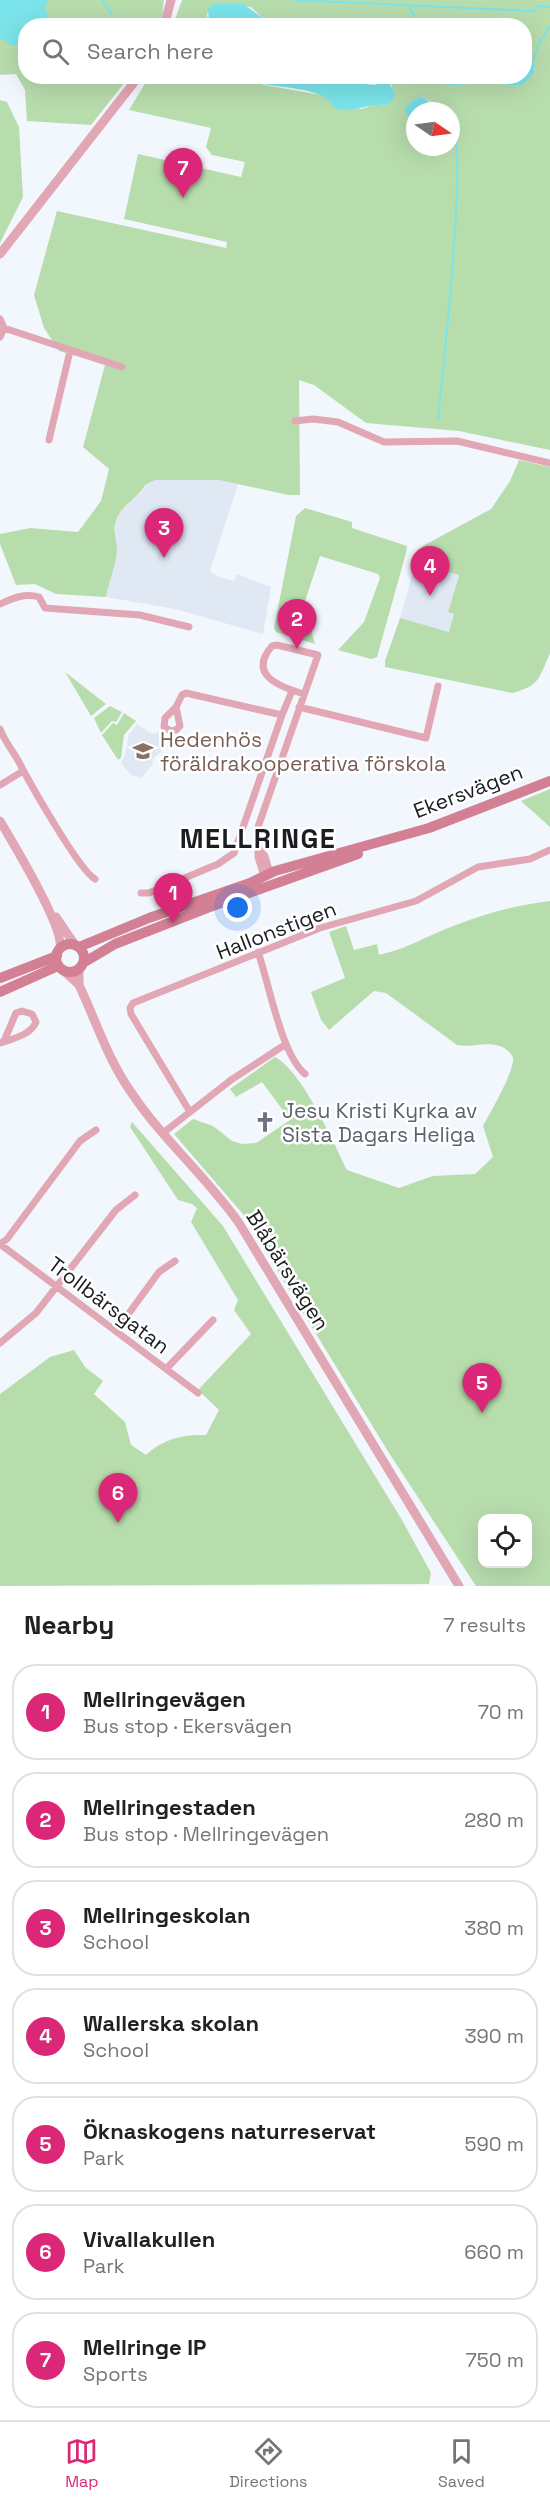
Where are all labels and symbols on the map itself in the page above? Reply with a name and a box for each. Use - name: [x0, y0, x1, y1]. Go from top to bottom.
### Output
- north arrow: [406, 102, 460, 156]
- pin: 7: [164, 148, 202, 198]
- pin: 3: [144, 508, 184, 558]
- pin: 4: [410, 546, 450, 596]
- pin: 2: [278, 600, 316, 649]
- place label: Hedenhös föräldrakooperativa förskola: [160, 726, 446, 777]
- school or university icon: Hedenhös föräldrakooperativa förskola: [131, 739, 155, 763]
- street label: Ekersvägen: [409, 758, 527, 824]
- district label: MELLRINGE: [180, 821, 336, 856]
- pin: 1: [154, 874, 192, 923]
- your location: [223, 893, 252, 922]
- street label: Hallonstigen: [212, 895, 340, 965]
- place label: Jesu Kristi Kyrka av Sista Dagars Heliga: [282, 1097, 477, 1148]
- church icon: Jesu Kristi Kyrka av Sista Dagars Heliga: [253, 1110, 277, 1134]
- street label: Blåbärsvägen: [240, 1205, 336, 1335]
- street label: Trollbärsgatan: [43, 1250, 175, 1360]
- pin: 5: [462, 1364, 502, 1413]
- pin: 6: [98, 1474, 138, 1523]

